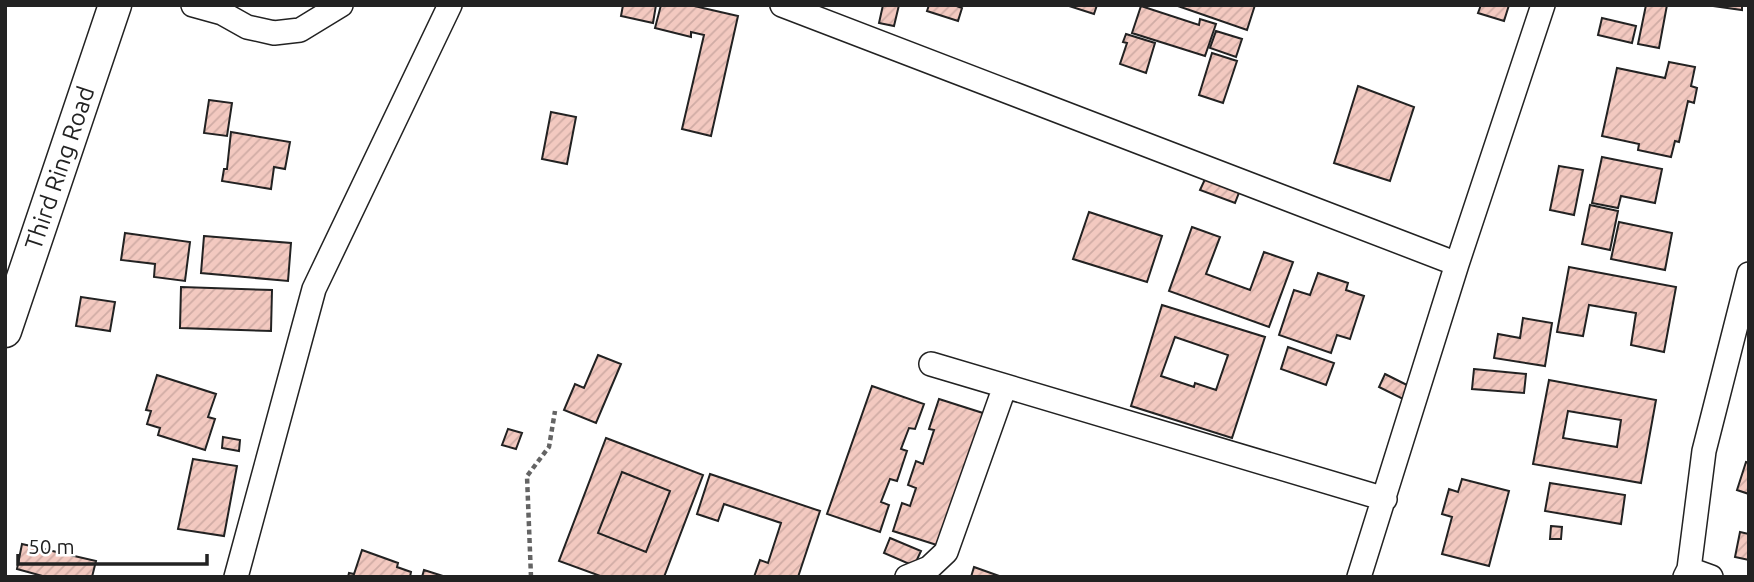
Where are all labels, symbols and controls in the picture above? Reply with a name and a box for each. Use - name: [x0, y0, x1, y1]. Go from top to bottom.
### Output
- street label: Third Ring Road: [19, 83, 100, 253]
- scale bar: [18, 522, 206, 566]
- text: 50 m: [28, 534, 75, 558]

